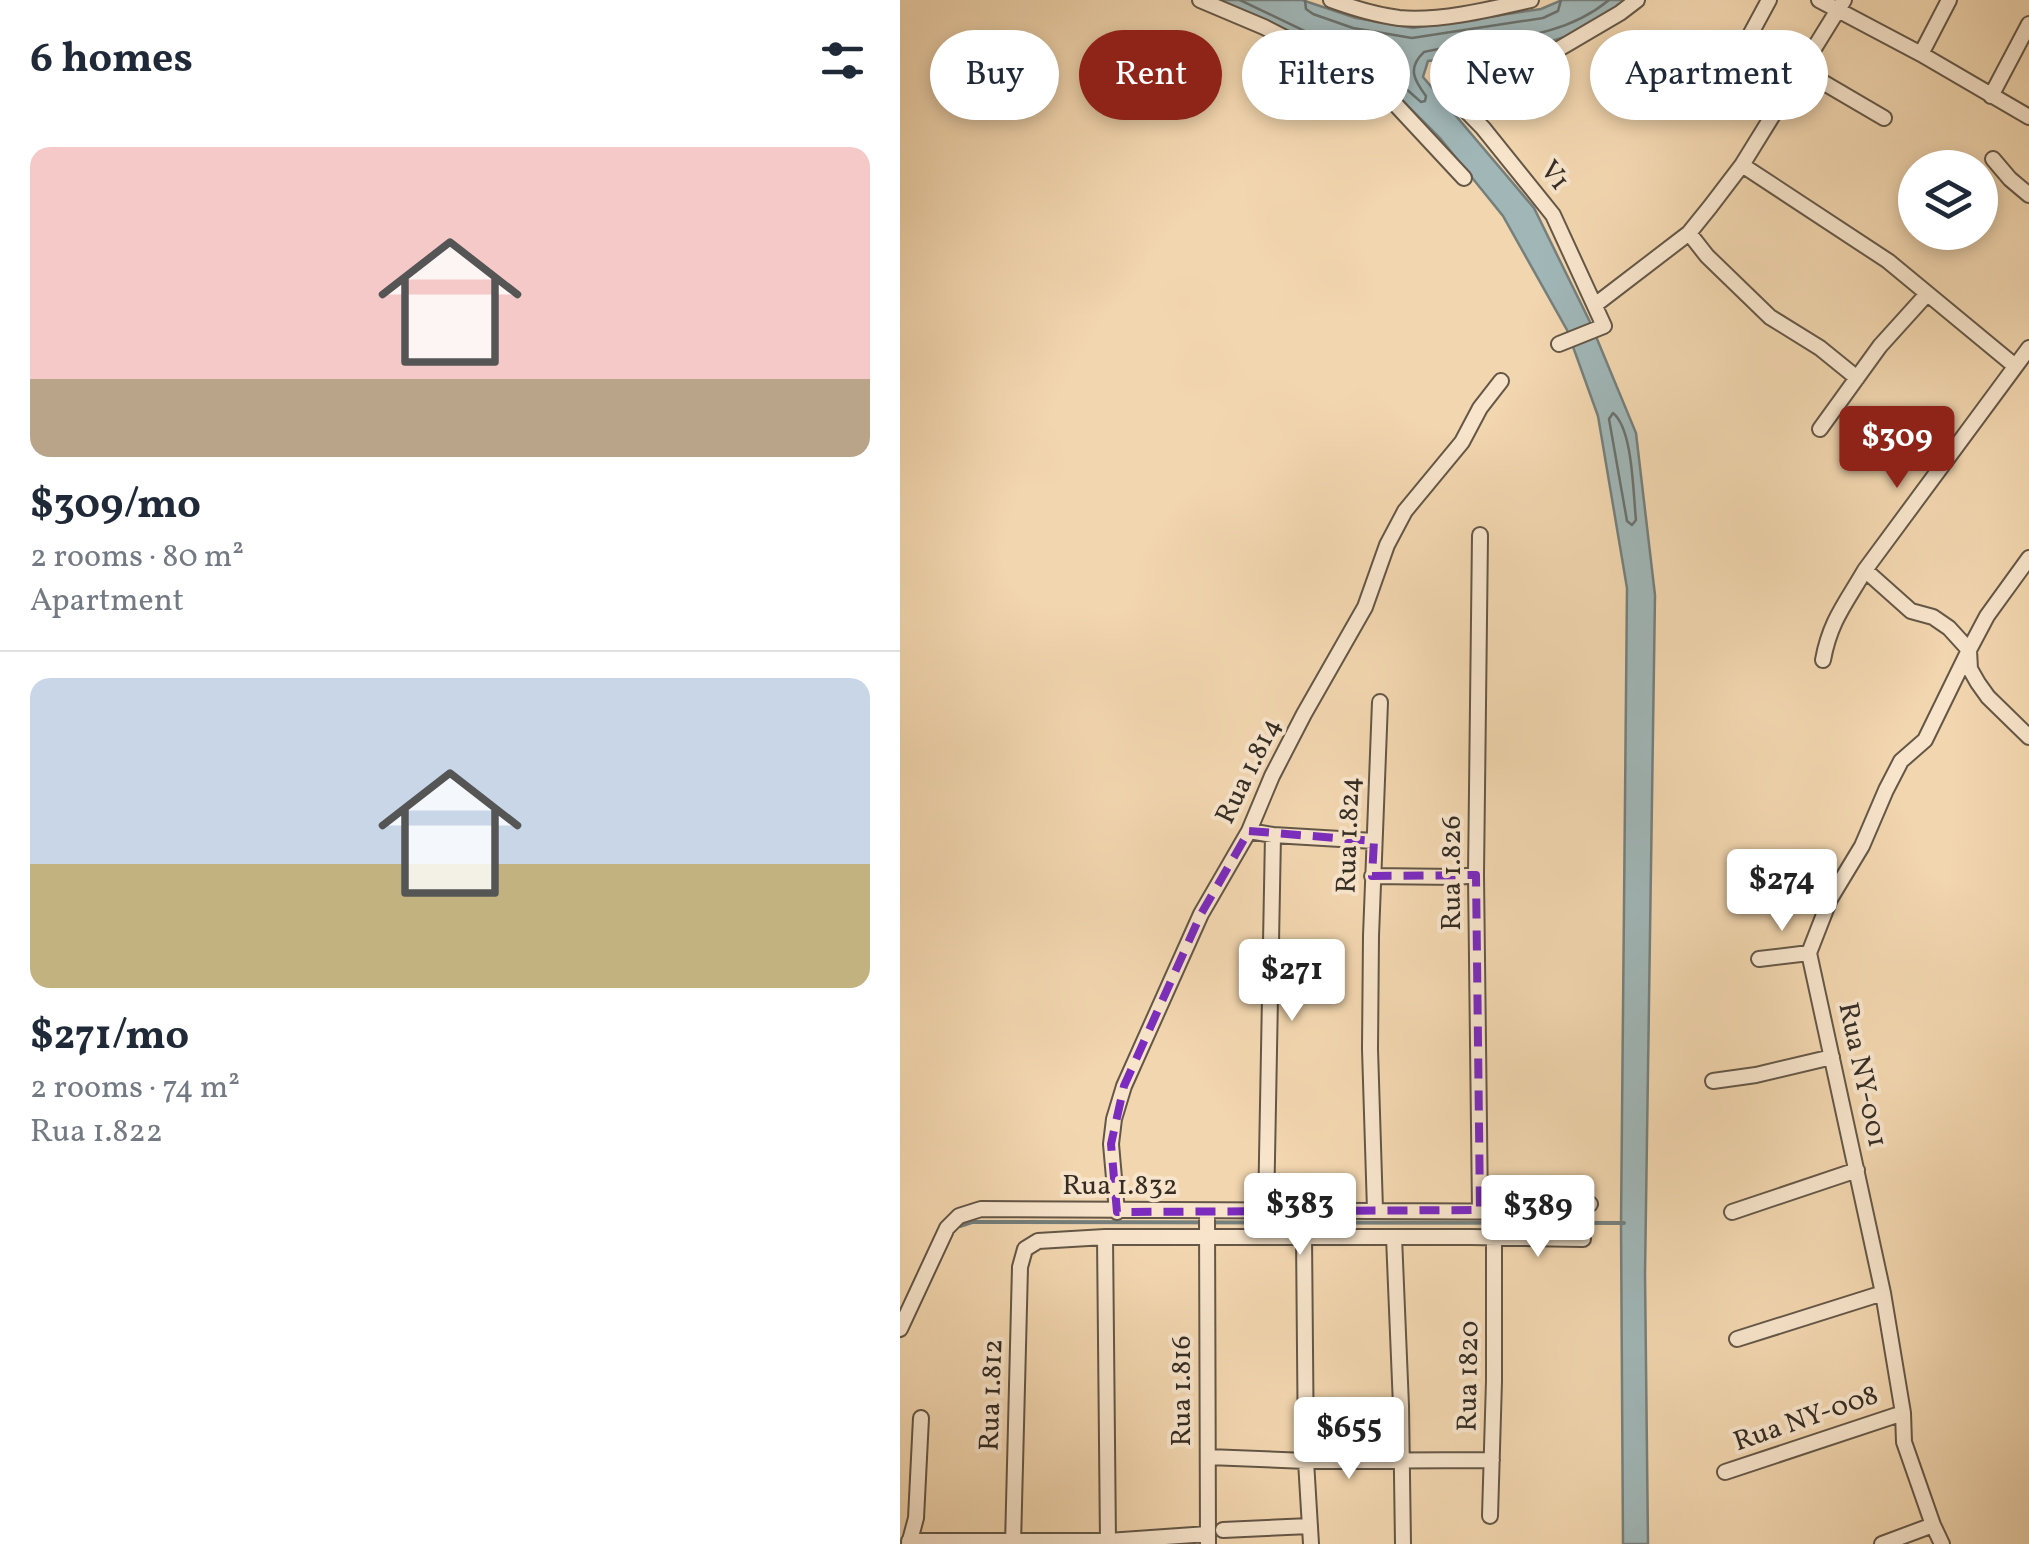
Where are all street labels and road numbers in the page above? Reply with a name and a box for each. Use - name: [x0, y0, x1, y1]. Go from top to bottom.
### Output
- street label: V1: [1530, 153, 1578, 199]
- street label: Rua 1.814: [1207, 711, 1291, 831]
- street label: Rua 1.824: [1327, 776, 1371, 894]
- street label: Rua 1.826: [1433, 815, 1472, 931]
- street label: Rua NY-001: [1828, 999, 1896, 1151]
- street label: Rua 1.832: [1062, 1167, 1178, 1206]
- street label: Rua 1820: [1449, 1320, 1489, 1432]
- street label: Rua 1.816: [1163, 1335, 1202, 1447]
- street label: Rua 1.812: [971, 1338, 1013, 1452]
- street label: Rua NY-008: [1728, 1376, 1884, 1462]

